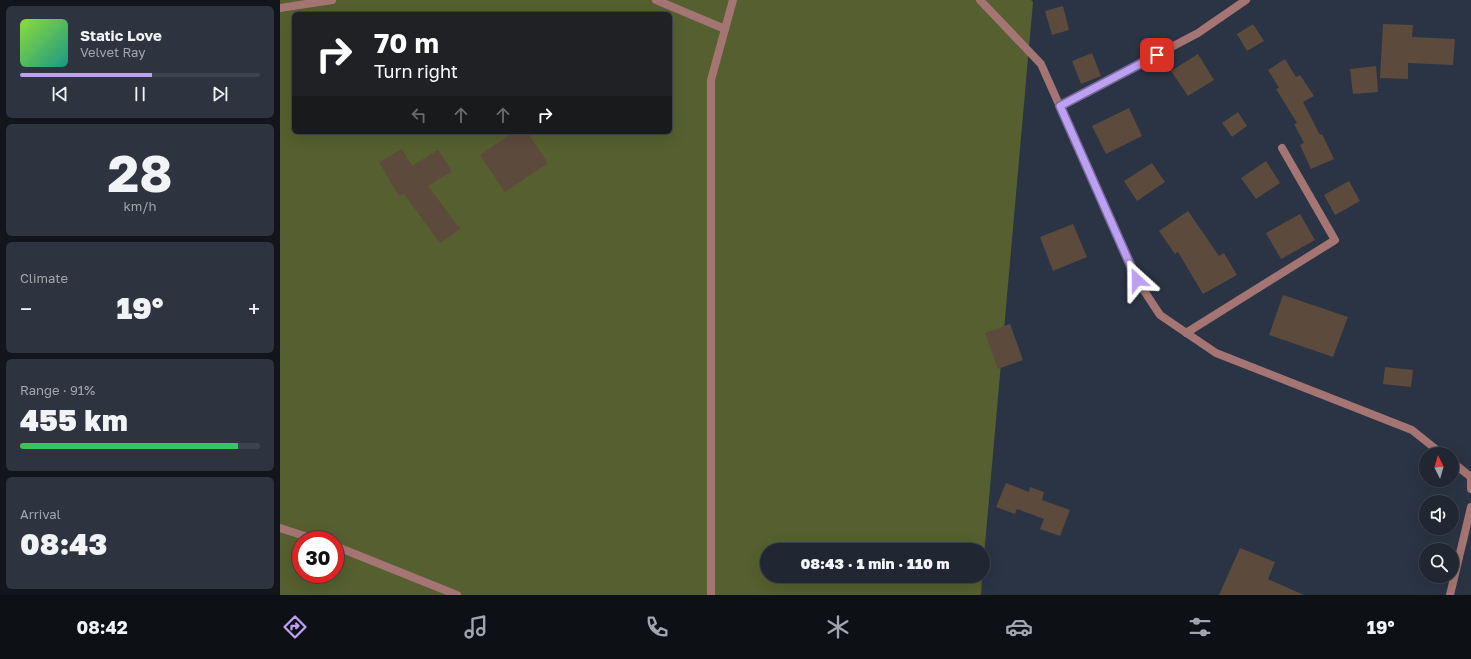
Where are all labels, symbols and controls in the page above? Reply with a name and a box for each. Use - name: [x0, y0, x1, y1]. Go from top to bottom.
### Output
- text: Static Love: [80, 26, 162, 44]
- text: 70 m: [374, 26, 439, 59]
- icon: right: [308, 28, 360, 80]
- pin: [1140, 38, 1174, 72]
- text: Velvet Ray: [80, 44, 145, 60]
- icon: arrive: [1146, 44, 1168, 66]
- text: Turn right: [374, 60, 458, 82]
- icon: previous: [49, 83, 71, 105]
- icon: pause: [129, 83, 151, 105]
- icon: next: [209, 83, 231, 105]
- icon: left: [408, 104, 430, 126]
- icon: ahead: [450, 104, 472, 126]
- icon: ahead: [492, 104, 514, 126]
- icon: right: [534, 104, 556, 126]
- text: 28: [107, 141, 173, 203]
- text: km/h: [123, 198, 157, 214]
- position arrow: [1116, 259, 1158, 301]
- text: Climate: [20, 270, 68, 286]
- text: 19°: [116, 290, 164, 326]
- text: −: [20, 295, 32, 322]
- text: +: [248, 295, 260, 322]
- text: Range · 91%: [20, 382, 95, 398]
- text: 455 km: [20, 402, 128, 438]
- north arrow: [1419, 447, 1459, 487]
- map controls: [1419, 447, 1459, 583]
- button: sound: [1419, 495, 1459, 535]
- text: Arrival: [20, 506, 61, 522]
- text: 08:43: [20, 526, 107, 562]
- speed limit sign: 30: [292, 531, 344, 583]
- button: search: [1419, 543, 1459, 583]
- text: 08:43 · 1 min · 110 m: [800, 554, 950, 572]
- icon: directions: [281, 613, 309, 641]
- icon: music: [462, 613, 490, 641]
- icon: phone: [643, 613, 671, 641]
- icon: climate: [824, 613, 852, 641]
- icon: car: [1005, 613, 1033, 641]
- icon: filters: [1186, 613, 1214, 641]
- text: 08:42: [77, 616, 128, 638]
- text: 19°: [1367, 616, 1394, 638]

